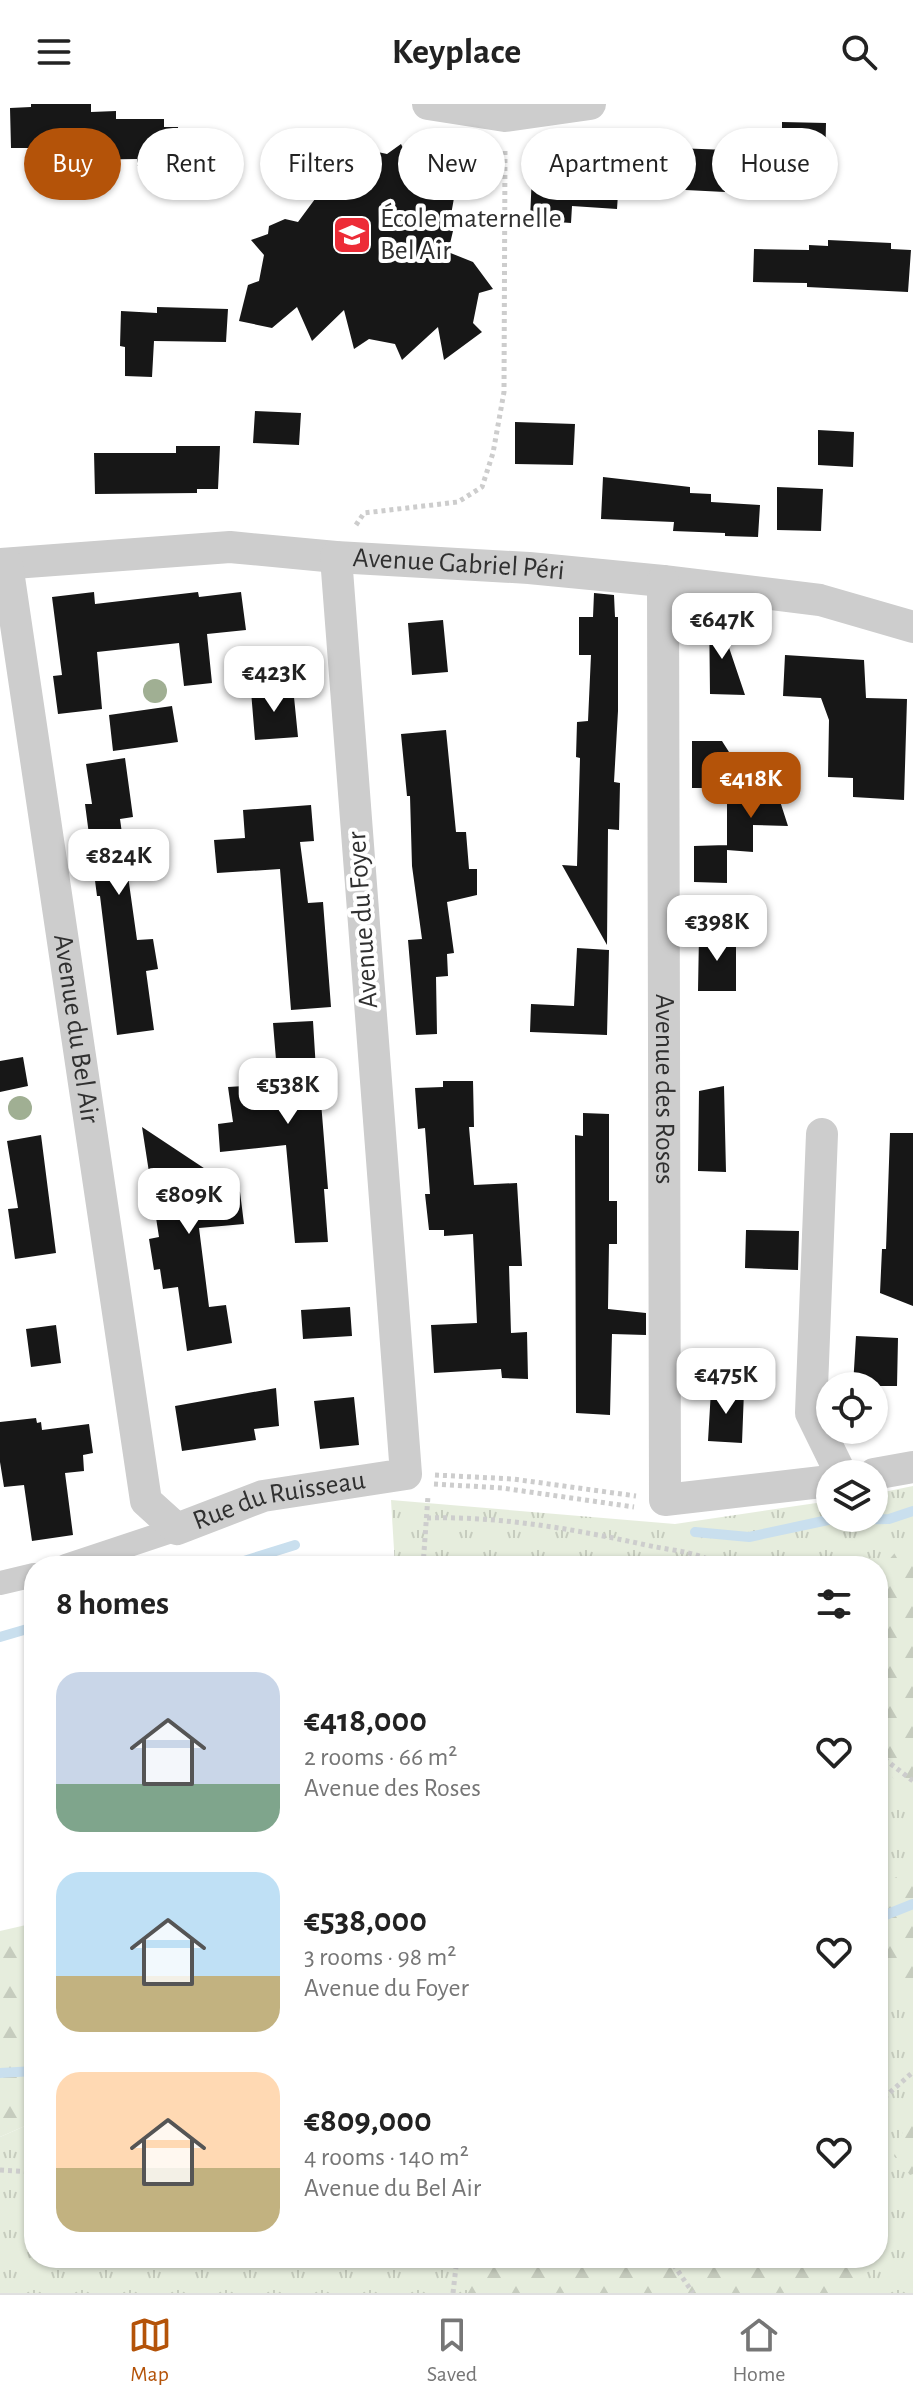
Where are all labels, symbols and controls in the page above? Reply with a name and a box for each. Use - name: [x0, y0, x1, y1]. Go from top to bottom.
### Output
- icon: menu: [32, 30, 76, 74]
- icon: search: [837, 30, 881, 74]
- text: Keyplace: [392, 34, 521, 70]
- chip: Buy: [24, 128, 121, 200]
- chip: Rent: [137, 128, 244, 200]
- chip: Filters: [260, 128, 382, 200]
- chip: New: [398, 128, 505, 200]
- chip: Apartment: [521, 128, 696, 200]
- chip: House: [712, 128, 838, 200]
- place label: École maternelle Bel Air: [380, 202, 562, 265]
- school or university icon: École maternelle Bel Air: [331, 214, 373, 256]
- street label: Avenue Gabriel Péri: [352, 544, 566, 585]
- pin: €647K: [666, 593, 778, 661]
- text: €647K: [690, 606, 754, 632]
- pin: €423K: [218, 646, 330, 714]
- text: €423K: [242, 659, 306, 685]
- pin: €418K: [695, 752, 807, 820]
- text: €418K: [720, 765, 782, 791]
- pin: €824K: [63, 829, 175, 897]
- street label: Avenue du Foyer: [343, 830, 383, 1010]
- text: €824K: [86, 842, 152, 868]
- pin: €398K: [661, 895, 773, 963]
- text: €398K: [685, 908, 749, 934]
- street label: Avenue du Bel Air: [48, 932, 104, 1125]
- street label: Avenue des Roses: [650, 994, 678, 1184]
- pin: €538K: [232, 1058, 344, 1126]
- text: €538K: [257, 1071, 319, 1097]
- pin: €809K: [133, 1168, 245, 1236]
- text: €809K: [156, 1181, 222, 1207]
- pin: €475K: [670, 1348, 782, 1416]
- text: €475K: [695, 1361, 757, 1387]
- map controls: [816, 1372, 888, 1532]
- button: locate: [816, 1372, 888, 1444]
- button: layers: [816, 1460, 888, 1532]
- street label: Rue du Ruisseau: [189, 1466, 367, 1535]
- icon: filters: [812, 1582, 856, 1626]
- text: 8 homes: [56, 1587, 169, 1621]
- icon: home: [120, 1704, 216, 1800]
- text: €418,000: [304, 1704, 427, 1738]
- icon: heart: [812, 1730, 856, 1774]
- text: 2 rooms · 66 m²: [304, 1744, 457, 1770]
- text: Avenue des Roses: [304, 1775, 481, 1801]
- icon: home: [120, 1904, 216, 2000]
- text: €538,000: [304, 1904, 427, 1938]
- icon: heart: [812, 1930, 856, 1974]
- text: 3 rooms · 98 m²: [304, 1944, 456, 1970]
- text: Avenue du Foyer: [304, 1975, 469, 2001]
- icon: home: [120, 2104, 216, 2200]
- text: €809,000: [304, 2104, 432, 2138]
- icon: heart: [812, 2130, 856, 2174]
- text: 4 rooms · 140 m²: [304, 2144, 469, 2170]
- text: Avenue du Bel Air: [304, 2175, 481, 2201]
- tab: Map: [128, 2313, 172, 2387]
- tab: Saved: [427, 2313, 477, 2387]
- tab: Home: [732, 2313, 785, 2387]

